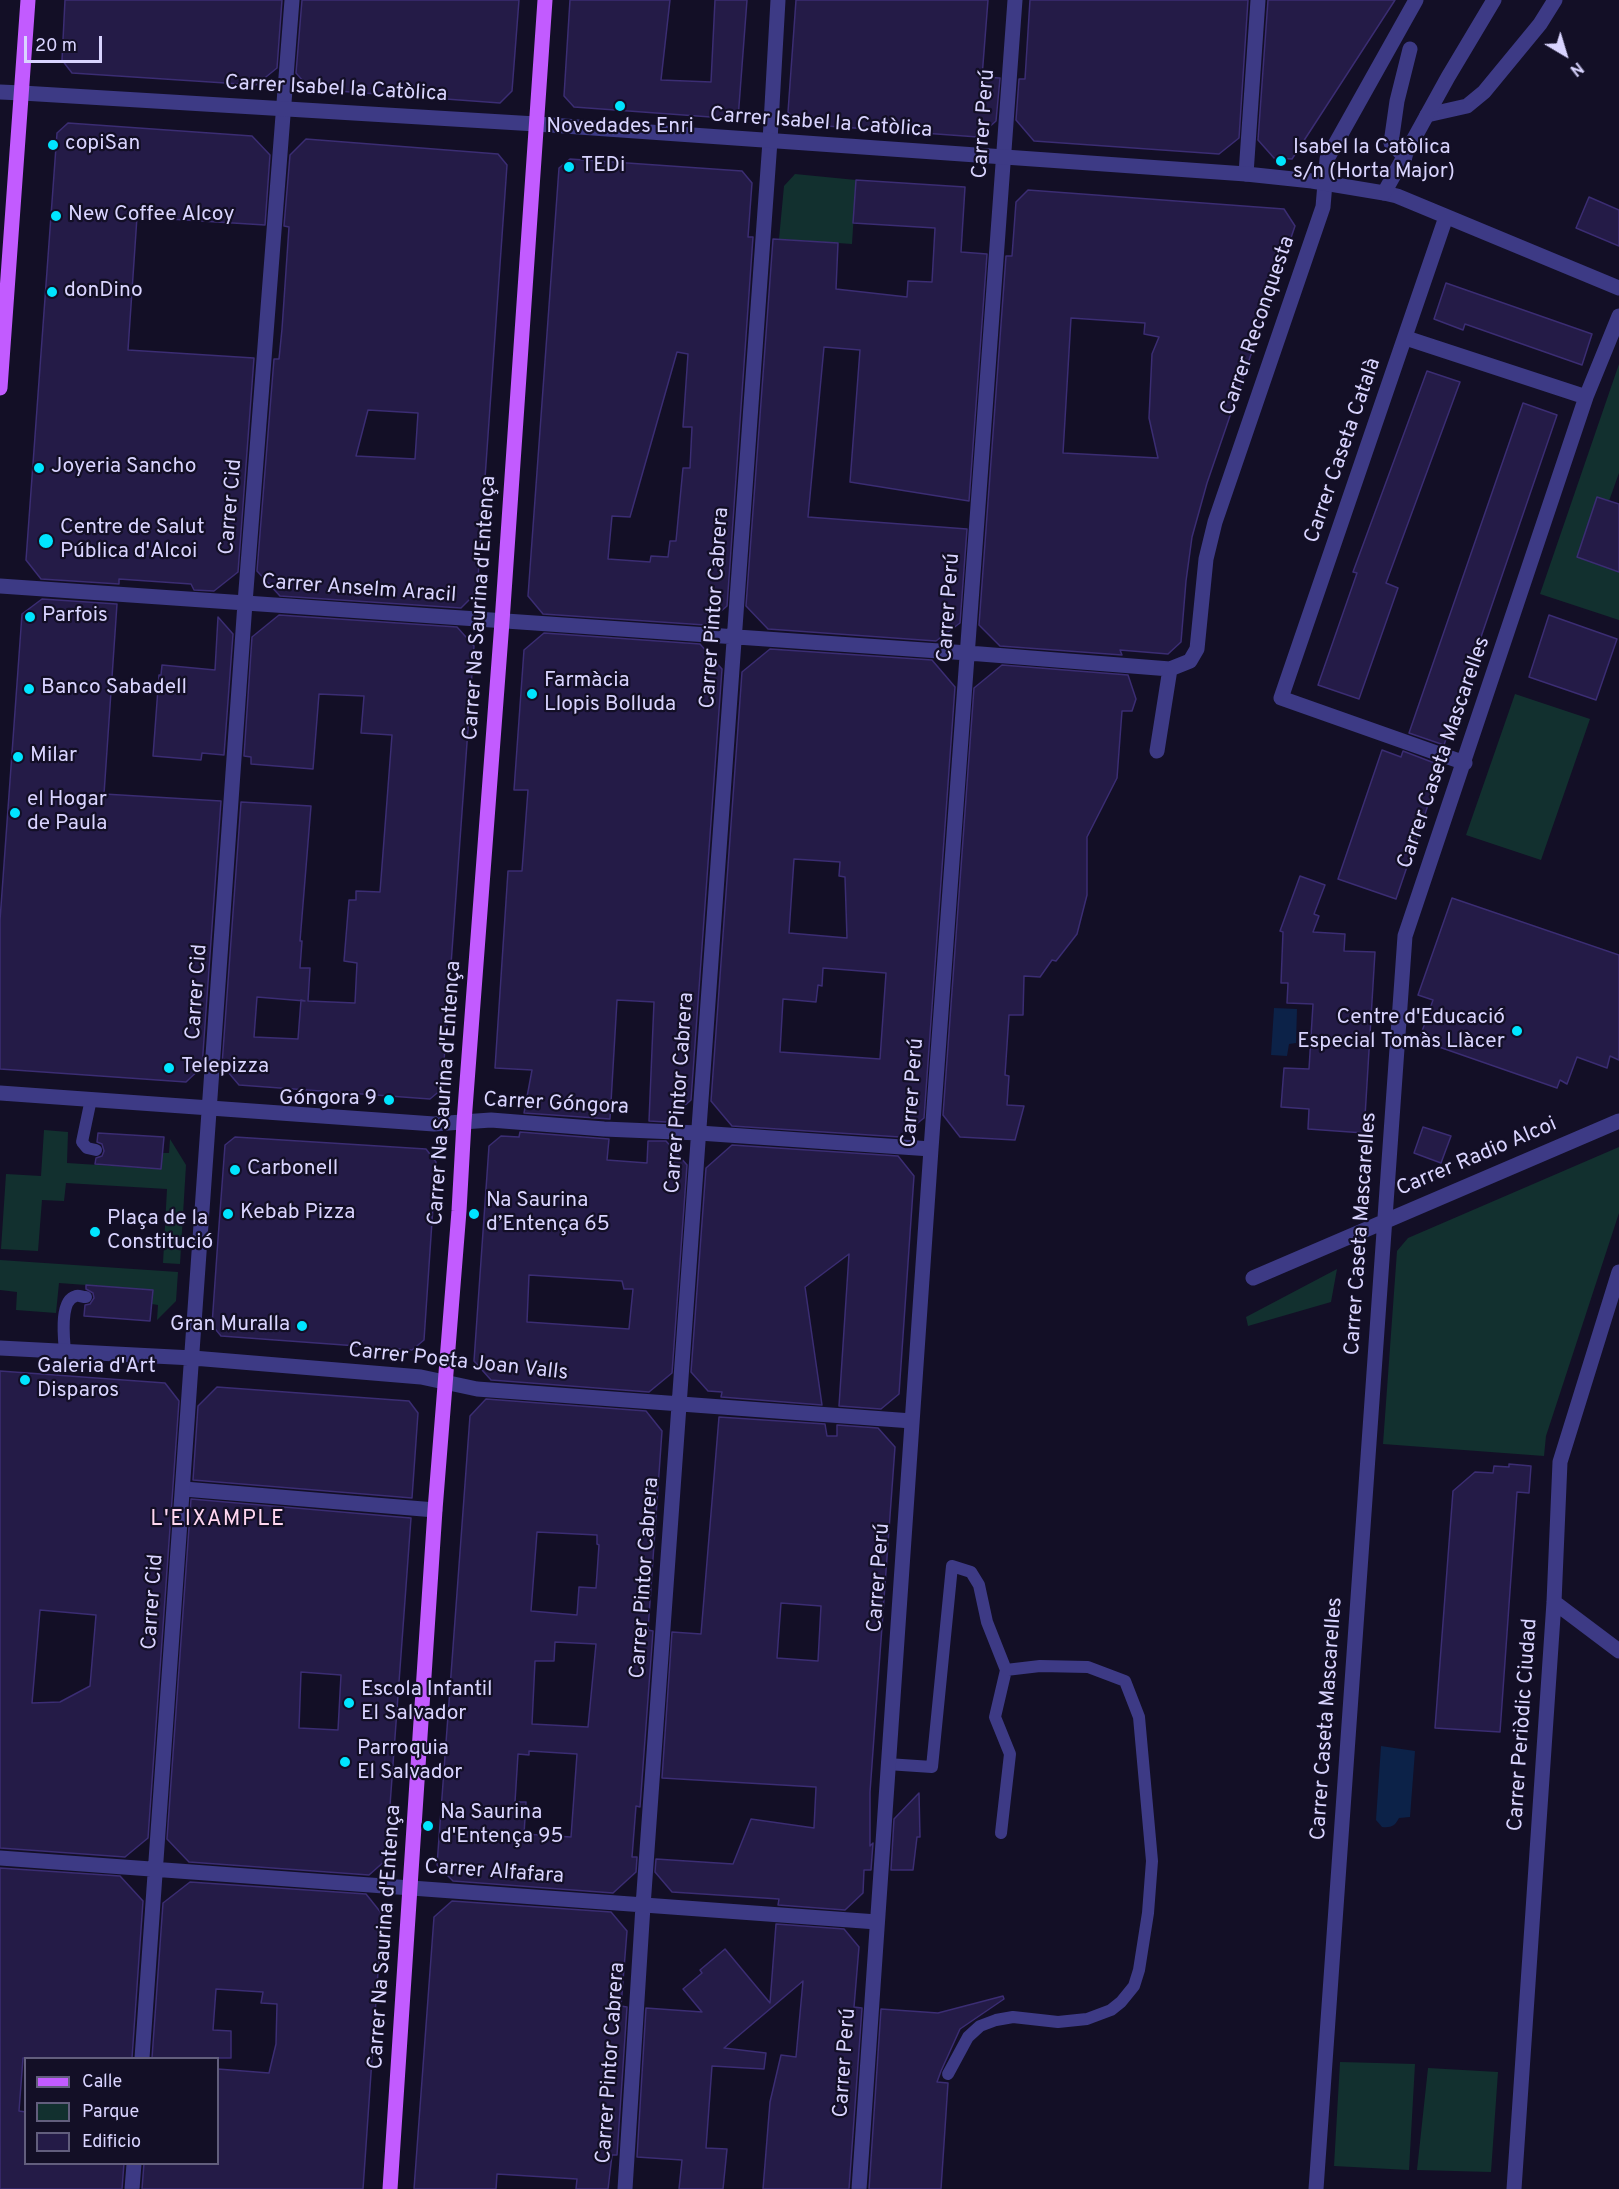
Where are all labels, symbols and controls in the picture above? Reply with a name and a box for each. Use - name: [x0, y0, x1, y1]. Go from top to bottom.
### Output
- scale bar: [27, 24, 105, 62]
- north arrow: [1535, 24, 1595, 84]
- text: 20 m: [35, 35, 77, 58]
- text: N: [1565, 57, 1587, 80]
- street label: Carrer Perú: [969, 68, 1001, 180]
- street label: Carrer Isabel la Catòlica: [224, 72, 448, 108]
- marker: Novedades Enri: [613, 99, 627, 113]
- street label: Carrer Isabel la Catòlica: [709, 104, 933, 144]
- place label: Novedades Enri: [546, 115, 694, 141]
- place label: copiSan: [65, 132, 140, 158]
- place label: Isabel la Catòlica s/n (Horta Major): [1293, 136, 1455, 186]
- marker: copiSan: [46, 138, 60, 152]
- place label: TEDi: [581, 154, 625, 180]
- marker: Isabel la Catòlica s/n (Horta Major): [1274, 154, 1288, 168]
- marker: TEDi: [562, 160, 576, 174]
- place label: New Coffee Alcoy: [68, 203, 235, 229]
- marker: New Coffee Alcoy: [49, 209, 63, 223]
- street label: Carrer Reconquesta: [1217, 233, 1301, 419]
- place label: donDino: [64, 279, 143, 305]
- marker: donDino: [45, 285, 59, 299]
- street label: Carrer Caseta Català: [1301, 355, 1387, 547]
- place label: Joyeria Sancho: [51, 455, 196, 481]
- street label: Carrer Cid: [215, 458, 249, 556]
- marker: Joyeria Sancho: [32, 461, 46, 475]
- street label: Carrer Na Saurina d'Entença: [459, 475, 503, 741]
- street label: Carrer Pintor Cabrera: [696, 506, 736, 710]
- place label: Centre de Salut Pública d'Alcoi: [60, 516, 205, 566]
- marker: Centre de Salut Pública d'Alcoi: [37, 532, 55, 550]
- street label: Carrer Perú: [934, 552, 966, 664]
- street label: Carrer Anselm Aracil: [261, 571, 457, 609]
- place label: Parfois: [42, 604, 108, 630]
- marker: Parfois: [23, 610, 37, 624]
- street label: Carrer Caseta Mascarelles: [1393, 634, 1497, 872]
- place label: Farmàcia Llopis Bolluda: [544, 669, 676, 719]
- place label: Banco Sabadell: [41, 676, 187, 702]
- marker: Banco Sabadell: [22, 682, 36, 696]
- marker: Farmàcia Llopis Bolluda: [525, 687, 539, 701]
- place label: Milar: [30, 744, 77, 770]
- marker: Milar: [11, 750, 25, 764]
- place label: el Hogar de Paula: [27, 788, 107, 838]
- marker: el Hogar de Paula: [8, 806, 22, 820]
- street label: Carrer Cid: [182, 943, 214, 1041]
- street label: Carrer Na Saurina d'Entença: [424, 960, 468, 1226]
- street label: Carrer Pintor Cabrera: [661, 991, 701, 1195]
- place label: Centre d'Educació Especial Tomàs Llàcer: [1297, 1006, 1505, 1056]
- marker: Centre d'Educació Especial Tomàs Llàcer: [1510, 1024, 1524, 1038]
- street label: Carrer Perú: [898, 1037, 930, 1149]
- place label: Telepizza: [181, 1055, 269, 1081]
- marker: Telepizza: [162, 1061, 176, 1075]
- place label: Góngora 9: [279, 1087, 377, 1113]
- street label: Carrer Góngora: [483, 1089, 629, 1121]
- marker: Góngora 9: [382, 1093, 396, 1107]
- street label: Carrer Caseta Mascarelles: [1341, 1112, 1383, 1356]
- street label: Carrer Radio Alcoi: [1393, 1113, 1561, 1203]
- place label: Carbonell: [247, 1157, 338, 1183]
- marker: Carbonell: [228, 1163, 242, 1177]
- place label: Na Saurina d’Entença 65: [486, 1189, 610, 1239]
- place label: Kebab Pizza: [240, 1201, 355, 1227]
- place label: Plaça de la Constitució: [107, 1207, 213, 1257]
- marker: Kebab Pizza: [221, 1207, 235, 1221]
- marker: Na Saurina d’Entença 65: [467, 1207, 481, 1221]
- marker: Plaça de la Constitució: [88, 1225, 102, 1239]
- place label: Gran Muralla: [170, 1313, 290, 1339]
- marker: Gran Muralla: [295, 1319, 309, 1333]
- street label: Carrer Poeta Joan Valls: [347, 1339, 569, 1387]
- place label: Galeria d'Art Disparos: [37, 1355, 156, 1405]
- marker: Galeria d'Art Disparos: [18, 1373, 32, 1387]
- street label: Carrer Pintor Cabrera: [626, 1476, 666, 1680]
- district label: L'EIXAMPLE: [150, 1508, 286, 1534]
- street label: Carrer Perú: [864, 1522, 896, 1634]
- street label: Carrer Cid: [138, 1553, 170, 1651]
- street label: Carrer Caseta Mascarelles: [1307, 1597, 1349, 1841]
- street label: Carrer Periòdic Ciudad: [1504, 1618, 1544, 1832]
- place label: Escola Infantil El Salvador: [361, 1678, 493, 1728]
- marker: Escola Infantil El Salvador: [342, 1696, 356, 1710]
- place label: Parroquia El Salvador: [357, 1737, 462, 1787]
- marker: Parroquia El Salvador: [338, 1755, 352, 1769]
- place label: Na Saurina d'Entença 95: [440, 1801, 564, 1851]
- street label: Carrer Na Saurina d'Entença: [364, 1804, 408, 2070]
- marker: Na Saurina d'Entença 95: [421, 1819, 435, 1833]
- street label: Carrer Alfafara: [423, 1856, 565, 1890]
- street label: Carrer Pintor Cabrera: [592, 1961, 632, 2165]
- street label: Carrer Perú: [830, 2007, 862, 2119]
- legend: [24, 2057, 219, 2165]
- text: Calle: [82, 2071, 122, 2094]
- text: Parque: [82, 2101, 139, 2124]
- text: Edificio: [82, 2131, 141, 2154]

